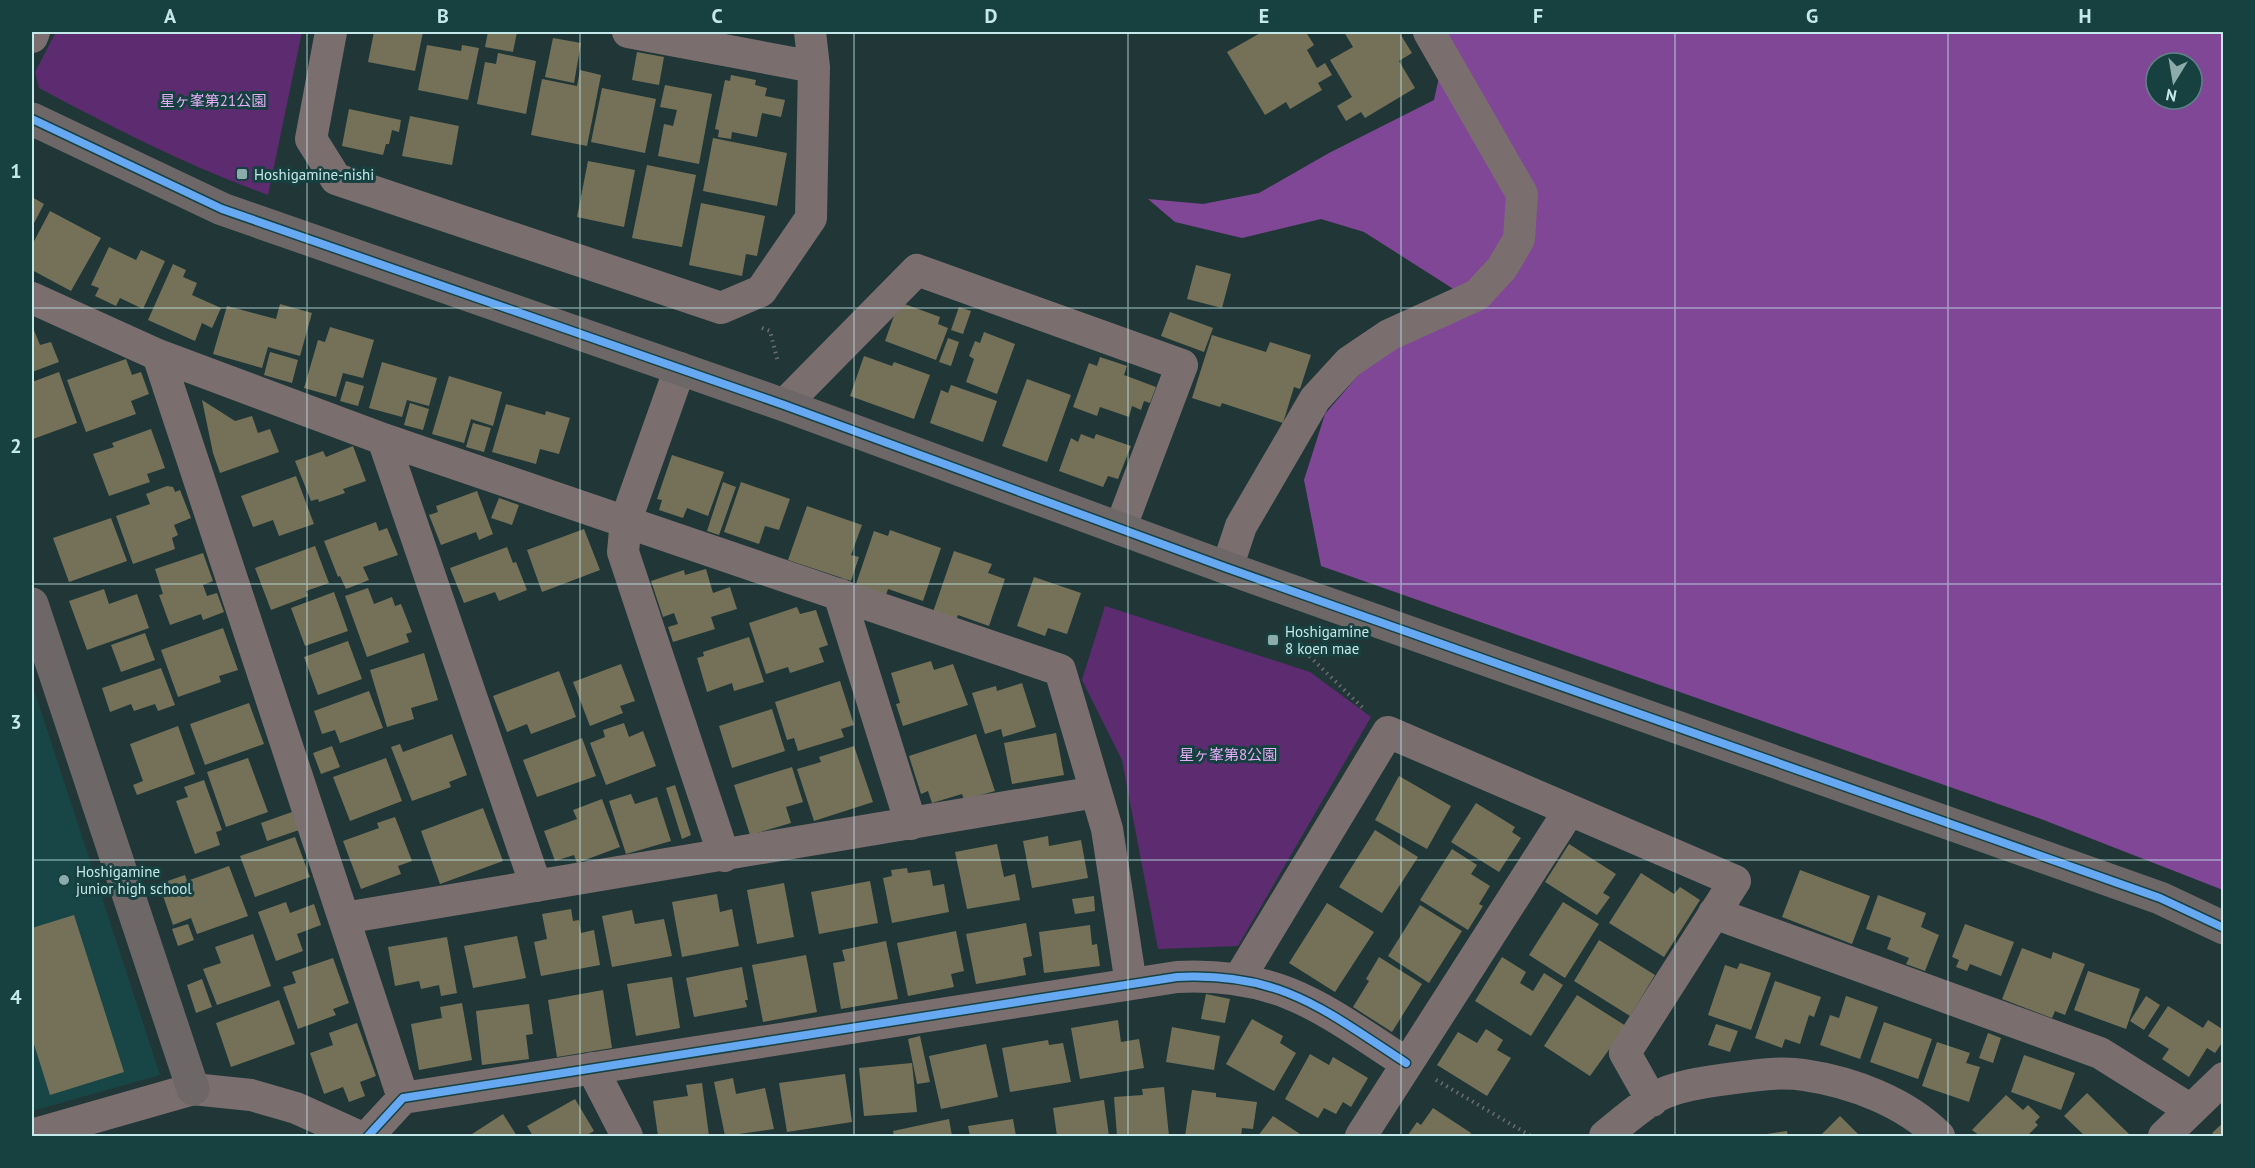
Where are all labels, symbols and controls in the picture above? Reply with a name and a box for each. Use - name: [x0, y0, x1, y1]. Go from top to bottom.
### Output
- text: A: [164, 3, 177, 29]
- text: B: [437, 3, 449, 29]
- text: C: [711, 3, 723, 29]
- text: D: [985, 3, 998, 29]
- text: E: [1259, 3, 1269, 29]
- text: F: [1533, 3, 1543, 29]
- text: G: [1806, 3, 1818, 29]
- text: H: [2078, 3, 2092, 29]
- north arrow: [2144, 51, 2204, 111]
- text: N: [2164, 85, 2178, 107]
- park label: 星ヶ峯第21公園: [160, 91, 266, 110]
- text: 1: [10, 158, 22, 184]
- place label: Hoshigamine-nishi: [254, 165, 374, 184]
- marker: Hoshigamine-nishi: [235, 167, 249, 181]
- text: 2: [10, 433, 22, 459]
- place label: Hoshigamine 8 koen mae: [1285, 622, 1369, 658]
- marker: Hoshigamine 8 koen mae: [1266, 633, 1280, 647]
- text: 3: [10, 709, 22, 735]
- park label: 星ヶ峯第8公園: [1179, 745, 1277, 764]
- place label: Hoshigamine junior high school: [76, 862, 192, 898]
- marker: Hoshigamine junior high school: [57, 873, 71, 887]
- text: 4: [10, 984, 22, 1010]

